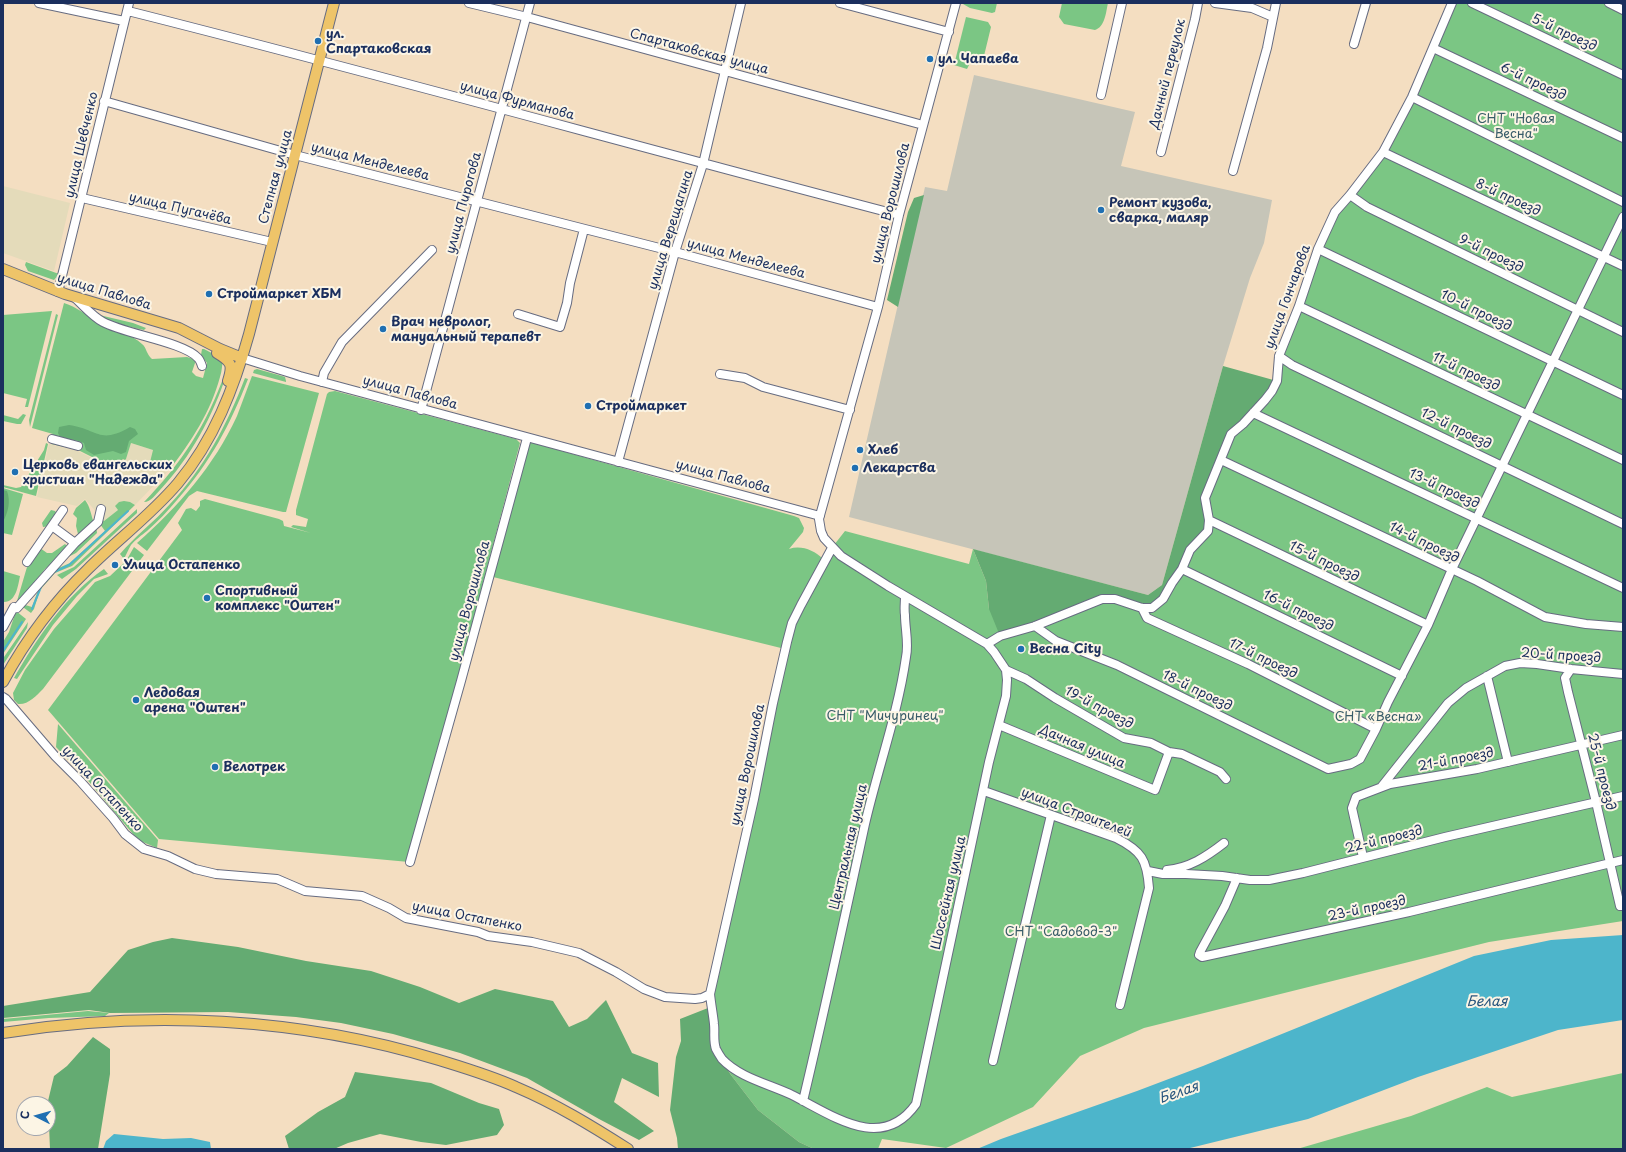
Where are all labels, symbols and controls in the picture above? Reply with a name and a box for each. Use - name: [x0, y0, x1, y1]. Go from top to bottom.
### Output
- street label: 5-й проезд: [1529, 11, 1599, 55]
- street label: Дачный переулок: [1147, 18, 1189, 130]
- place label: ул. Спартаковская: [326, 26, 431, 57]
- street label: Спартаковская улица: [628, 26, 770, 78]
- marker: ул. Спартаковская: [313, 36, 323, 46]
- place label: ул. Чапаева: [938, 51, 1019, 67]
- marker: ул. Чапаева: [925, 54, 935, 64]
- street label: 6-й проезд: [1498, 60, 1568, 104]
- street label: улица Фурманова: [458, 78, 576, 124]
- street label: улица Шевченко: [62, 90, 102, 200]
- park label: СНТ "Новая Весна": [1477, 111, 1555, 142]
- street label: Степная улица: [256, 128, 296, 226]
- street label: улица Менделеева: [309, 140, 431, 184]
- street label: улица Ворошилова: [868, 141, 914, 265]
- street label: улица Пирогова: [443, 150, 485, 256]
- street label: улица Верещагина: [645, 168, 697, 292]
- street label: 8-й проезд: [1473, 176, 1543, 220]
- street label: улица Пугачёва: [127, 190, 233, 228]
- place label: Ремонт кузова, сварка, маляр: [1109, 195, 1212, 226]
- marker: Ремонт кузова, сварка, маляр: [1096, 205, 1106, 215]
- street label: 9-й проезд: [1456, 232, 1526, 276]
- street label: улица Менделеева: [685, 236, 807, 282]
- street label: улица Гончарова: [1262, 243, 1314, 351]
- street label: улица Павлова: [55, 270, 153, 314]
- place label: Строймаркет ХБМ: [217, 286, 342, 302]
- street label: 10-й проезд: [1438, 287, 1514, 335]
- marker: Строймаркет ХБМ: [204, 289, 214, 299]
- place label: Врач невролог, мануальный терапевт: [391, 314, 541, 345]
- marker: Врач невролог, мануальный терапевт: [378, 324, 388, 334]
- street label: 11-й проезд: [1430, 350, 1502, 394]
- street label: улица Павлова: [361, 373, 459, 413]
- place label: Строймаркет: [596, 398, 687, 414]
- marker: Строймаркет: [583, 401, 593, 411]
- street label: 12-й проезд: [1418, 405, 1494, 453]
- place label: Хлеб: [868, 442, 898, 458]
- marker: Хлеб: [855, 445, 865, 455]
- place label: Церковь евангельских христиан "Надежда": [23, 457, 172, 488]
- street label: улица Павлова: [674, 457, 772, 497]
- place label: Лекарства: [863, 460, 936, 476]
- marker: Лекарства: [850, 463, 860, 473]
- street label: 13-й проезд: [1406, 466, 1482, 512]
- marker: Церковь евангельских христиан "Надежда": [10, 467, 20, 477]
- street label: 14-й проезд: [1386, 519, 1462, 567]
- street label: 15-й проезд: [1286, 538, 1362, 586]
- street label: улица Ворошилова: [446, 539, 494, 663]
- place label: Улица Остапенко: [123, 557, 240, 573]
- marker: Улица Остапенко: [110, 560, 120, 570]
- place label: Спортивный комплекс "Оштен": [215, 583, 340, 614]
- street label: 16-й проезд: [1260, 587, 1336, 635]
- marker: Спортивный комплекс "Оштен": [202, 593, 212, 603]
- street label: 17-й проезд: [1226, 636, 1300, 682]
- place label: Весна City: [1029, 641, 1101, 657]
- marker: Весна City: [1016, 644, 1026, 654]
- street label: 20-й проезд: [1520, 645, 1602, 667]
- street label: 18-й проезд: [1160, 667, 1234, 715]
- street label: 19-й проезд: [1062, 683, 1136, 733]
- place label: Ледовая арена "Оштен": [144, 685, 246, 716]
- marker: Ледовая арена "Оштен": [131, 695, 141, 705]
- street label: улица Ворошилова: [728, 703, 768, 827]
- park label: СНТ "Мичуринец": [826, 708, 944, 724]
- park label: СНТ «Весна»: [1335, 709, 1421, 725]
- street label: Дачная улица: [1037, 722, 1127, 772]
- street label: 25-й проезд: [1584, 732, 1618, 812]
- street label: улица Остапенко: [58, 743, 146, 835]
- street label: 21-й проезд: [1417, 745, 1495, 775]
- place label: Велотрек: [223, 759, 285, 775]
- marker: Велотрек: [210, 762, 220, 772]
- street label: Центральная улица: [827, 783, 871, 911]
- street label: улица Строителей: [1019, 785, 1133, 841]
- street label: 22-й проезд: [1344, 823, 1424, 857]
- street label: Шоссейная улица: [928, 835, 970, 951]
- street label: 23-й проезд: [1327, 893, 1407, 925]
- street label: улица Остапенко: [411, 899, 523, 935]
- park label: СНТ "Садовод-3": [1005, 924, 1117, 940]
- water label: Белая: [1467, 994, 1507, 1010]
- water label: Белая: [1157, 1078, 1201, 1108]
- north arrow: [16, 1096, 56, 1136]
- text: С: [16, 1110, 33, 1120]

